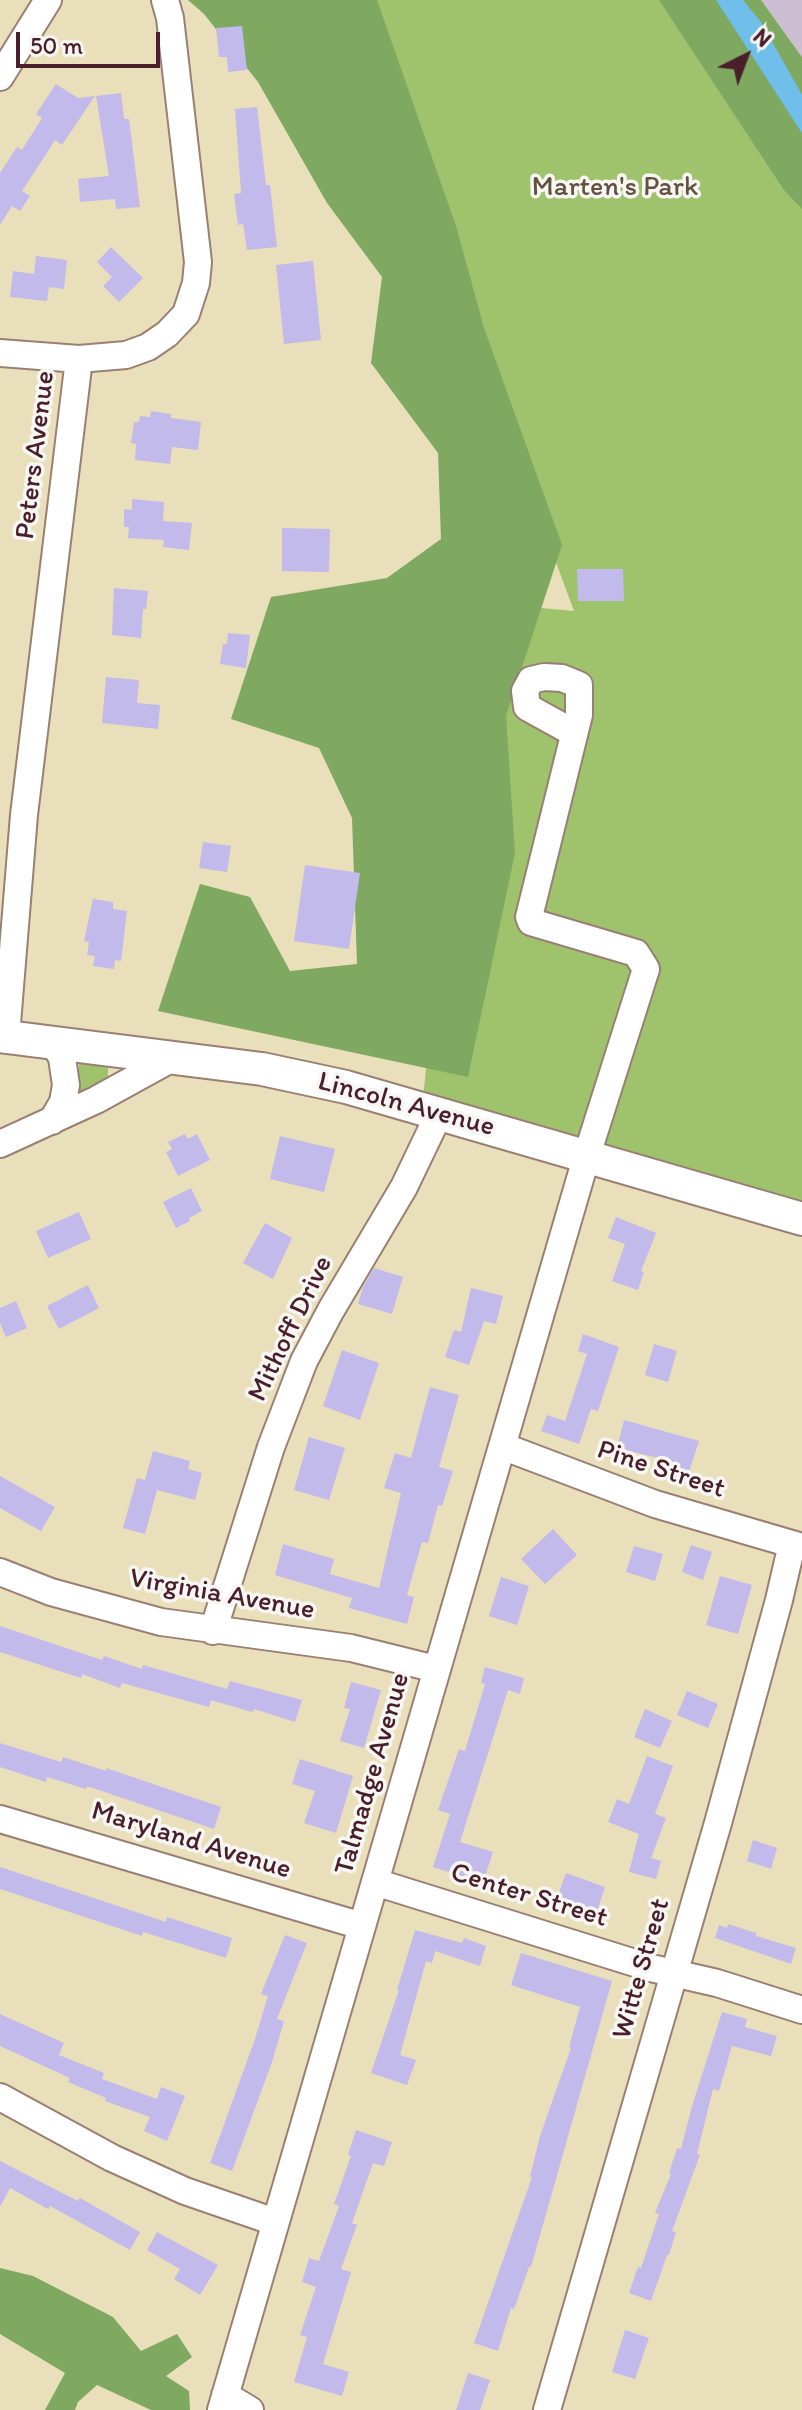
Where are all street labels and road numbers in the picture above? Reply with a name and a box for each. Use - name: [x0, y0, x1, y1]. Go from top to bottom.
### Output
- street label: Peters Avenue: [9, 369, 63, 541]
- street label: Lincoln Avenue: [314, 1065, 498, 1145]
- street label: Mithoff Drive: [241, 1251, 341, 1407]
- street label: Pine Street: [593, 1434, 729, 1506]
- street label: Virginia Avenue: [127, 1562, 317, 1628]
- street label: Talmadge Avenue: [328, 1669, 418, 1879]
- street label: Maryland Avenue: [87, 1795, 295, 1887]
- street label: Center Street: [446, 1856, 612, 1936]
- street label: Witte Street: [606, 1895, 678, 2043]

